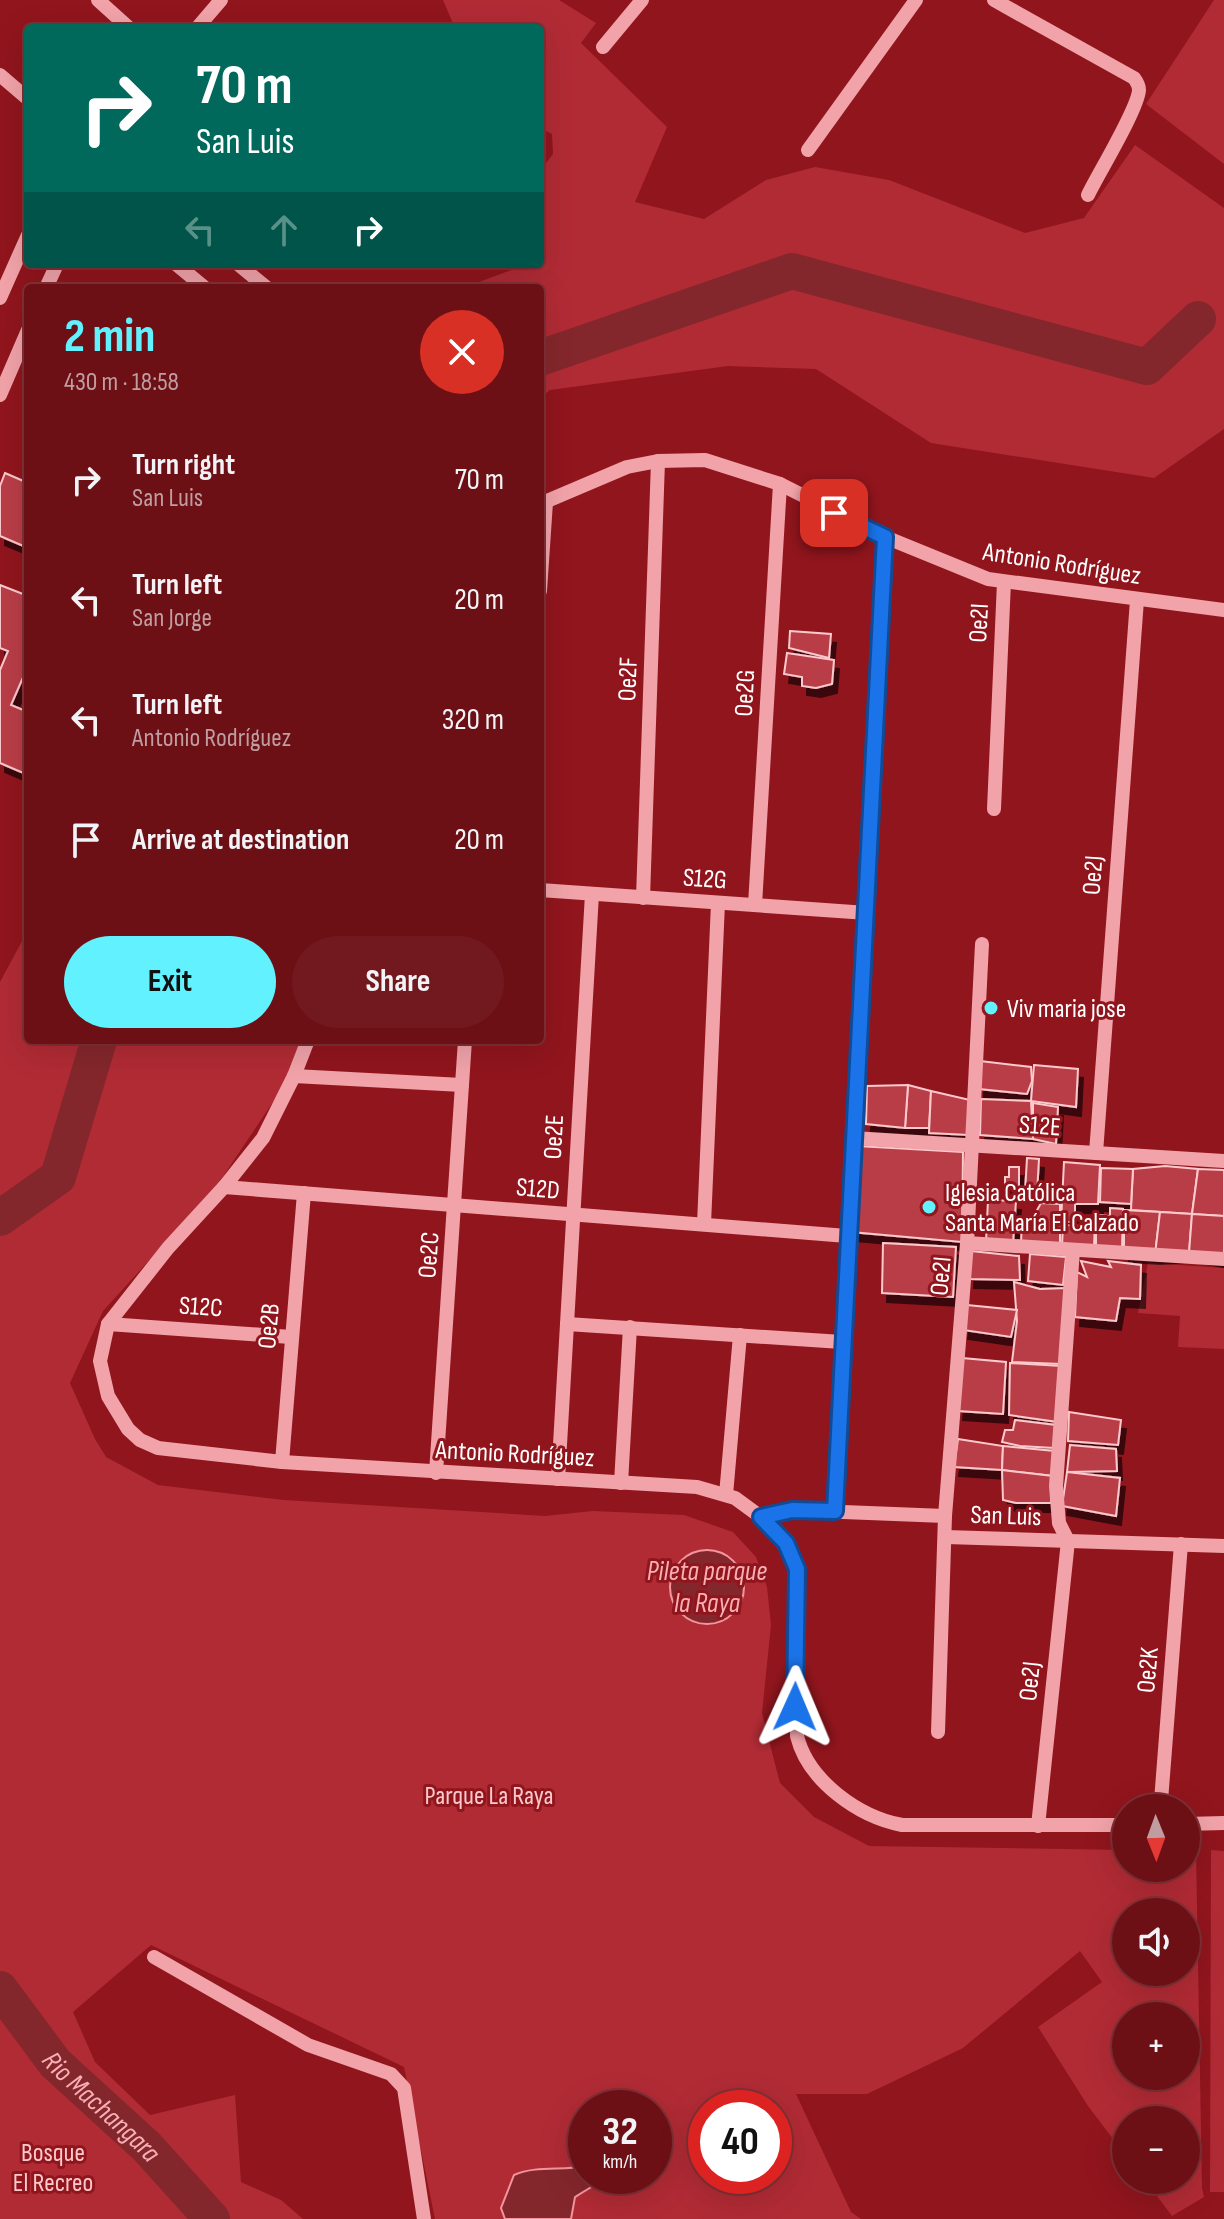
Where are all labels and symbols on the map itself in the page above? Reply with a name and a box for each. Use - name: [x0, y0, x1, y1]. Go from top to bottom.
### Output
- pin: [800, 479, 868, 547]
- street label: Antonio Rodríguez: [980, 537, 1143, 592]
- street label: Oe2I: [963, 603, 996, 643]
- street label: Oe2F: [612, 656, 645, 702]
- street label: Oe2G: [729, 669, 762, 717]
- street label: Oe2J: [1077, 854, 1110, 896]
- street label: S12G: [682, 862, 728, 896]
- place label: Viv maria jose: [1007, 994, 1126, 1025]
- marker: Viv maria jose: [982, 999, 1000, 1017]
- street label: S12E: [1018, 1110, 1062, 1143]
- street label: Oe2E: [538, 1114, 571, 1160]
- street label: S12D: [515, 1172, 561, 1207]
- place label: Iglesia Católica Santa María El Calzado: [945, 1178, 1139, 1239]
- marker: Iglesia Católica Santa María El Calzado: [920, 1198, 938, 1216]
- street label: Oe2C: [412, 1231, 447, 1279]
- street label: Oe2I: [924, 1255, 959, 1297]
- street label: S12C: [178, 1291, 224, 1324]
- street label: Oe2B: [252, 1302, 287, 1350]
- street label: Antonio Rodríguez: [434, 1435, 595, 1474]
- street label: San Luis: [970, 1500, 1042, 1533]
- water label: Pileta parque la Raya: [647, 1555, 767, 1620]
- street label: Oe2K: [1131, 1646, 1166, 1694]
- street label: Oe2J: [1013, 1660, 1048, 1703]
- position arrow: [753, 1665, 837, 1749]
- park label: Parque La Raya: [425, 1781, 553, 1812]
- north arrow: [1112, 1794, 1200, 1882]
- water label: Rio Machangara: [34, 2046, 168, 2170]
- speed limit sign: 40: [688, 2090, 792, 2194]
- park label: Bosque El Recreo: [13, 2138, 93, 2199]

